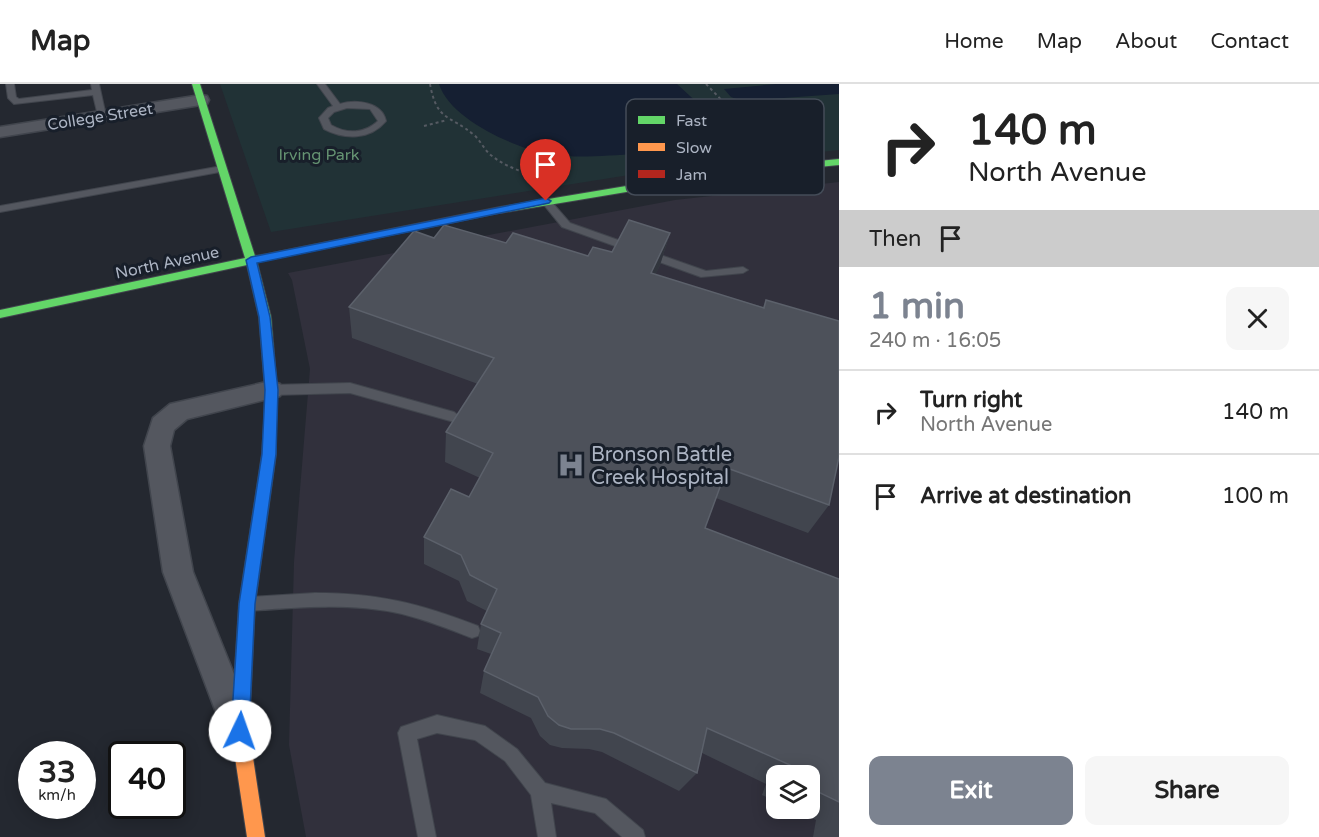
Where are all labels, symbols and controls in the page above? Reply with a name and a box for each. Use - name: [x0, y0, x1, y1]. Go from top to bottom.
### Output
- text: Map: [30, 24, 90, 58]
- text: Home: [944, 29, 1004, 54]
- text: Map: [1037, 29, 1082, 54]
- text: About: [1115, 29, 1177, 54]
- text: Contact: [1210, 29, 1289, 54]
- street label: College Street: [46, 99, 154, 135]
- legend: [626, 99, 824, 195]
- text: 140 m: [968, 105, 1097, 156]
- icon: right: [869, 108, 947, 186]
- text: Fast: [676, 111, 707, 131]
- text: Slow: [676, 138, 712, 158]
- pin: [520, 139, 571, 201]
- park label: Irving Park: [278, 145, 360, 165]
- icon: arrive: [529, 148, 562, 181]
- text: North Avenue: [968, 156, 1146, 189]
- text: Jam: [676, 165, 707, 185]
- icon: arrive: [934, 222, 967, 255]
- text: Then: [869, 226, 922, 252]
- street label: North Avenue: [113, 242, 221, 284]
- text: 1 min: [869, 285, 965, 328]
- button: close: [1226, 287, 1289, 350]
- text: 240 m · 16:05: [869, 329, 1001, 353]
- text: Turn right: [920, 387, 1022, 413]
- icon: right: [869, 396, 902, 429]
- text: 140 m: [1222, 399, 1289, 425]
- text: North Avenue: [920, 413, 1052, 437]
- place label: Bronson Battle Creek Hospital: [591, 443, 732, 490]
- hospital icon: Bronson Battle Creek Hospital: [556, 450, 586, 480]
- icon: arrive: [869, 480, 902, 513]
- text: Arrive at destination: [920, 483, 1131, 509]
- text: 100 m: [1222, 483, 1289, 509]
- position arrow: [208, 699, 272, 763]
- speed limit sign: 40: [108, 741, 186, 819]
- text: 33: [38, 754, 76, 791]
- button: Exit: [869, 756, 1073, 825]
- button: Share: [1085, 756, 1289, 825]
- map controls: [766, 765, 820, 819]
- button: layers: [766, 765, 820, 819]
- text: km/h: [38, 786, 76, 804]

